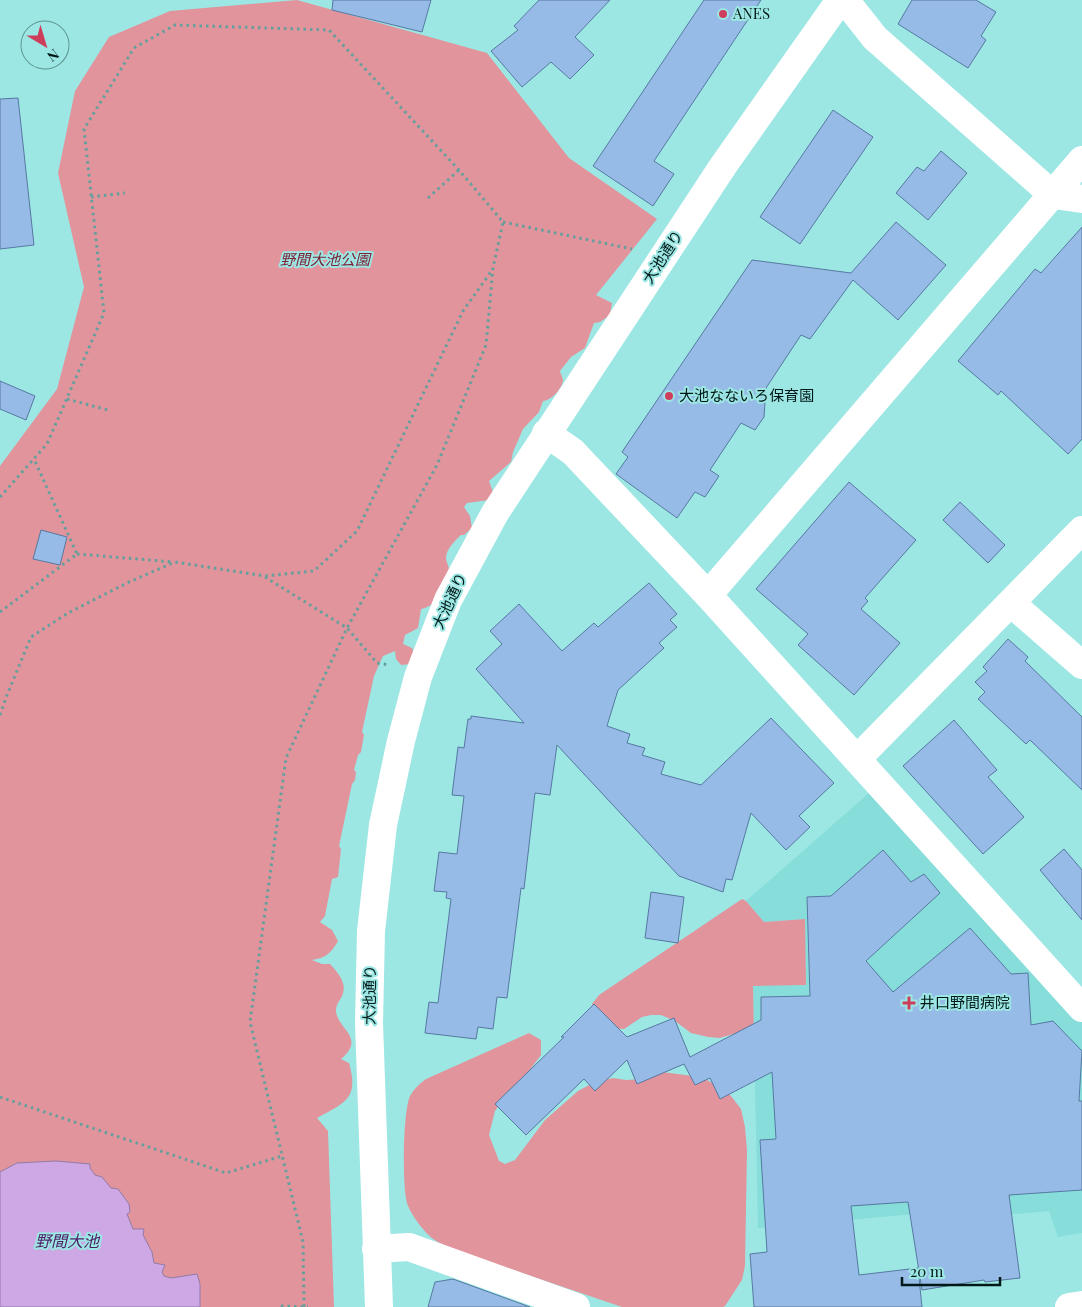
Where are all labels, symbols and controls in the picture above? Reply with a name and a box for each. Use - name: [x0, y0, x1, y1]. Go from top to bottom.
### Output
- place label: ANES: [732, 3, 770, 23]
- marker: ANES: [717, 8, 729, 20]
- north arrow: [20, 20, 70, 70]
- text: N: [43, 45, 63, 66]
- street label: 大池通り: [637, 226, 687, 287]
- park label: 野間大池公園: [280, 249, 372, 269]
- place label: 大池なないろ保育園: [679, 385, 814, 405]
- marker: 大池なないろ保育園: [663, 390, 675, 402]
- street label: 大池通り: [427, 569, 471, 632]
- street label: 大池通り: [358, 965, 380, 1025]
- place label: 井口野間病院: [920, 992, 1010, 1012]
- marker: 井口野間病院: [902, 996, 916, 1010]
- water label: 野間大池: [35, 1230, 101, 1251]
- scale bar: [902, 1254, 1000, 1286]
- text: 20 m: [910, 1261, 944, 1281]

